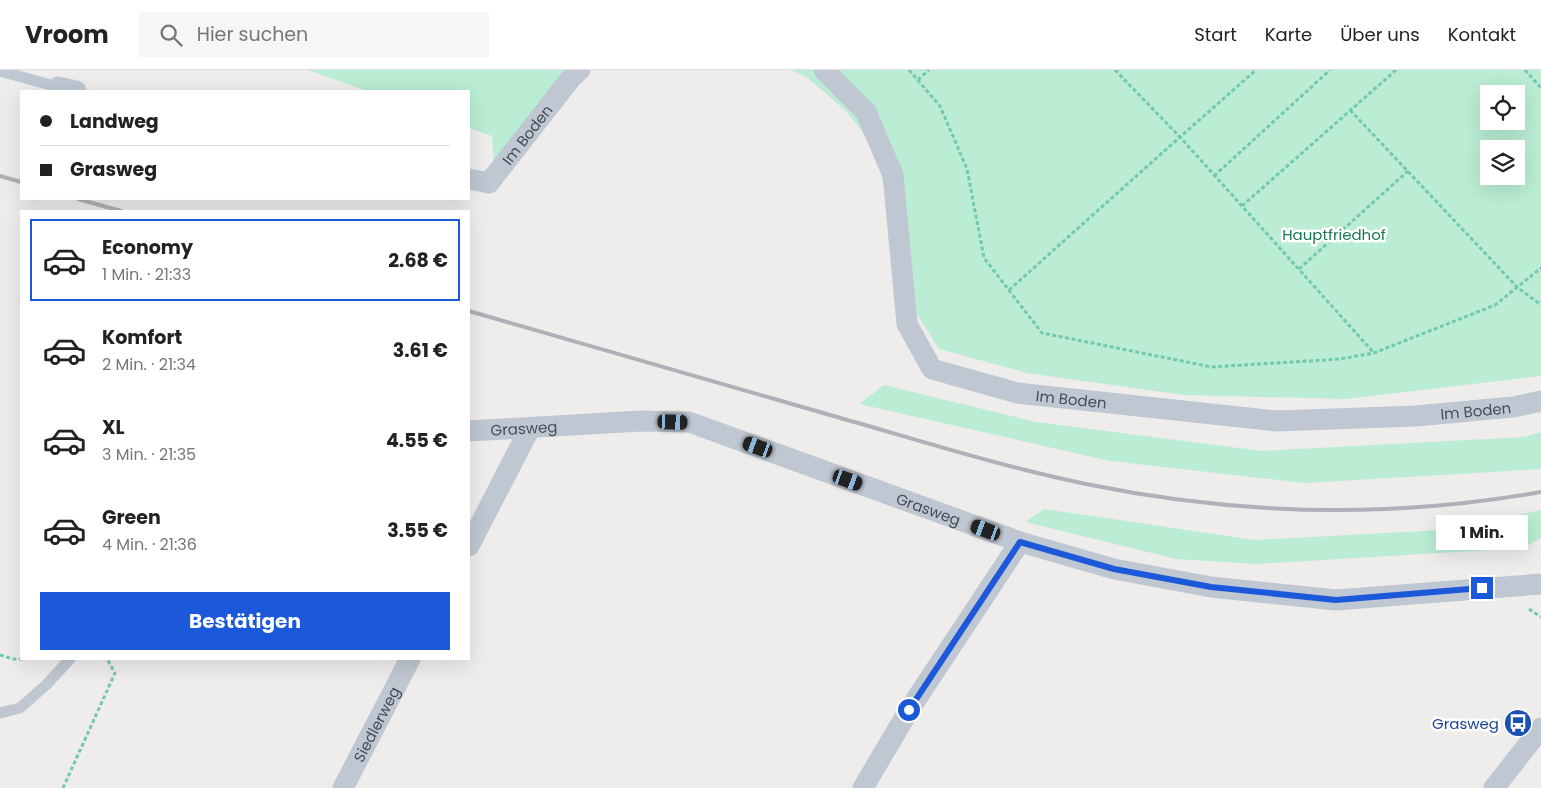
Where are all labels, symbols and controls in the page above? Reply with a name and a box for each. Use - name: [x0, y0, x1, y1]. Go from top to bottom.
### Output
- search box: [139, 12, 489, 57]
- text: Vroom: [25, 18, 109, 51]
- icon: search: [157, 21, 185, 49]
- text: Hier suchen: [197, 21, 308, 48]
- text: Start: [1194, 22, 1237, 47]
- text: Karte: [1265, 22, 1312, 47]
- text: Über uns: [1340, 22, 1420, 47]
- text: Kontakt: [1448, 22, 1516, 47]
- map controls: [1480, 85, 1525, 185]
- button: locate: [1480, 85, 1525, 130]
- street label: Im Boden: [497, 100, 557, 169]
- text: Landweg: [70, 108, 159, 135]
- button: layers: [1480, 140, 1525, 185]
- text: Grasweg: [70, 156, 157, 183]
- park label: Hauptfriedhof: [1282, 224, 1386, 245]
- text: Economy: [102, 234, 193, 261]
- icon: car: [42, 238, 87, 283]
- text: 2.68 €: [388, 247, 448, 274]
- text: 1 Min. · 21:33: [102, 263, 191, 286]
- text: Komfort: [102, 324, 182, 351]
- icon: car: [42, 328, 87, 373]
- text: 3.61 €: [393, 337, 448, 364]
- text: 2 Min. · 21:34: [102, 353, 196, 376]
- street label: Im Boden: [1035, 385, 1108, 413]
- street label: Im Boden: [1439, 397, 1512, 424]
- text: XL: [102, 414, 125, 441]
- car: [657, 414, 688, 430]
- street label: Grasweg: [490, 415, 558, 440]
- icon: car: [42, 418, 87, 463]
- text: 4.55 €: [386, 427, 448, 454]
- car: [741, 435, 774, 459]
- text: 3 Min. · 21:35: [102, 443, 196, 466]
- car: [831, 468, 864, 492]
- street label: Grasweg: [893, 488, 964, 530]
- text: Green: [102, 504, 161, 531]
- icon: car: [42, 508, 87, 553]
- callout: 1 Min.: [1436, 516, 1528, 550]
- text: 3.55 €: [387, 517, 448, 544]
- car: [969, 518, 1002, 542]
- text: 1 Min.: [1460, 521, 1504, 544]
- text: 4 Min. · 21:36: [102, 533, 197, 556]
- route end: [1471, 577, 1493, 599]
- button: Bestätigen: [40, 592, 450, 650]
- street label: Siedlerweg: [348, 683, 404, 765]
- route start: [898, 699, 920, 721]
- bus stop icon: Grasweg: [1503, 708, 1533, 738]
- place label: Grasweg: [1432, 713, 1499, 734]

